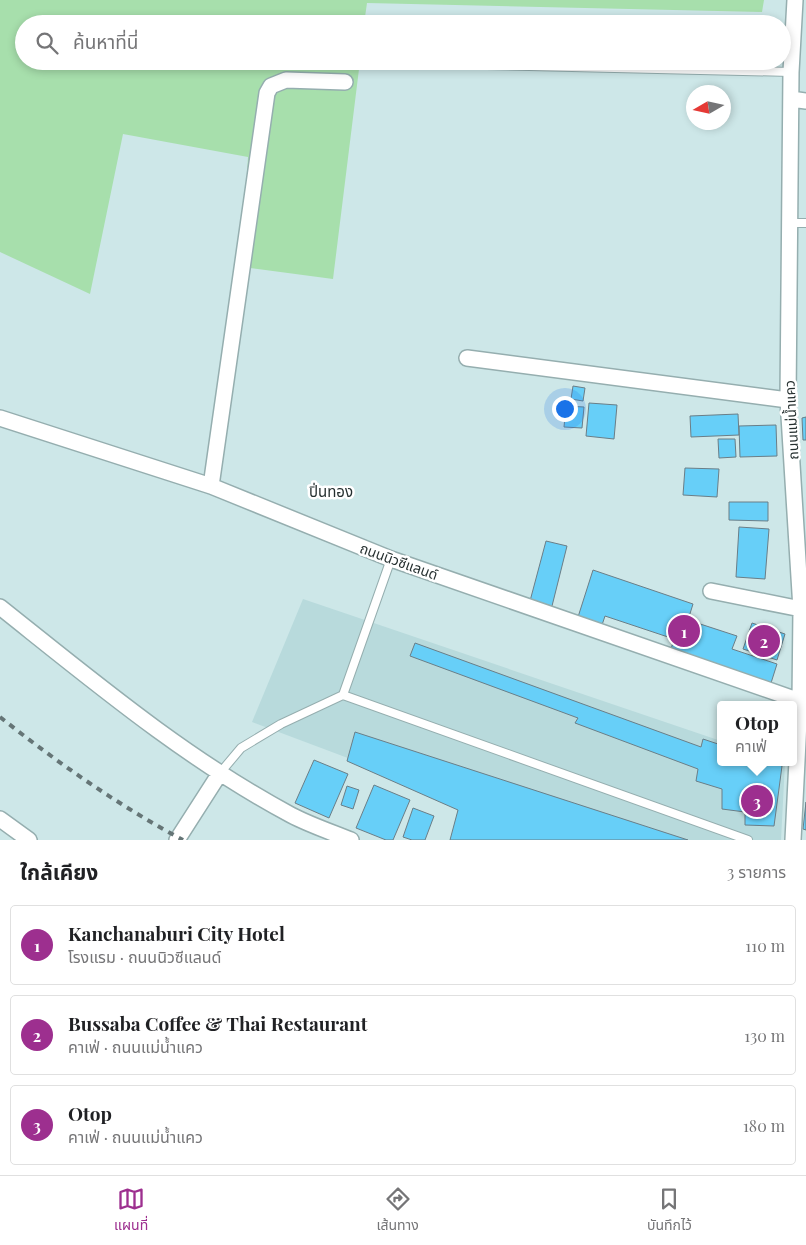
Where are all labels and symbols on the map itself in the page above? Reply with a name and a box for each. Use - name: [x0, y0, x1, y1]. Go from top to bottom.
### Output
- north arrow: [686, 85, 731, 130]
- street label: ถนนแม่น้ำแคว: [779, 380, 803, 460]
- your location: [552, 396, 578, 422]
- district label: ปิ่นทอง: [309, 481, 353, 501]
- street label: ถนนนิวซีแลนด์: [357, 538, 441, 584]
- pin: 1: [668, 612, 700, 650]
- pin: 2: [748, 622, 780, 660]
- pin: 3: [741, 782, 773, 820]

